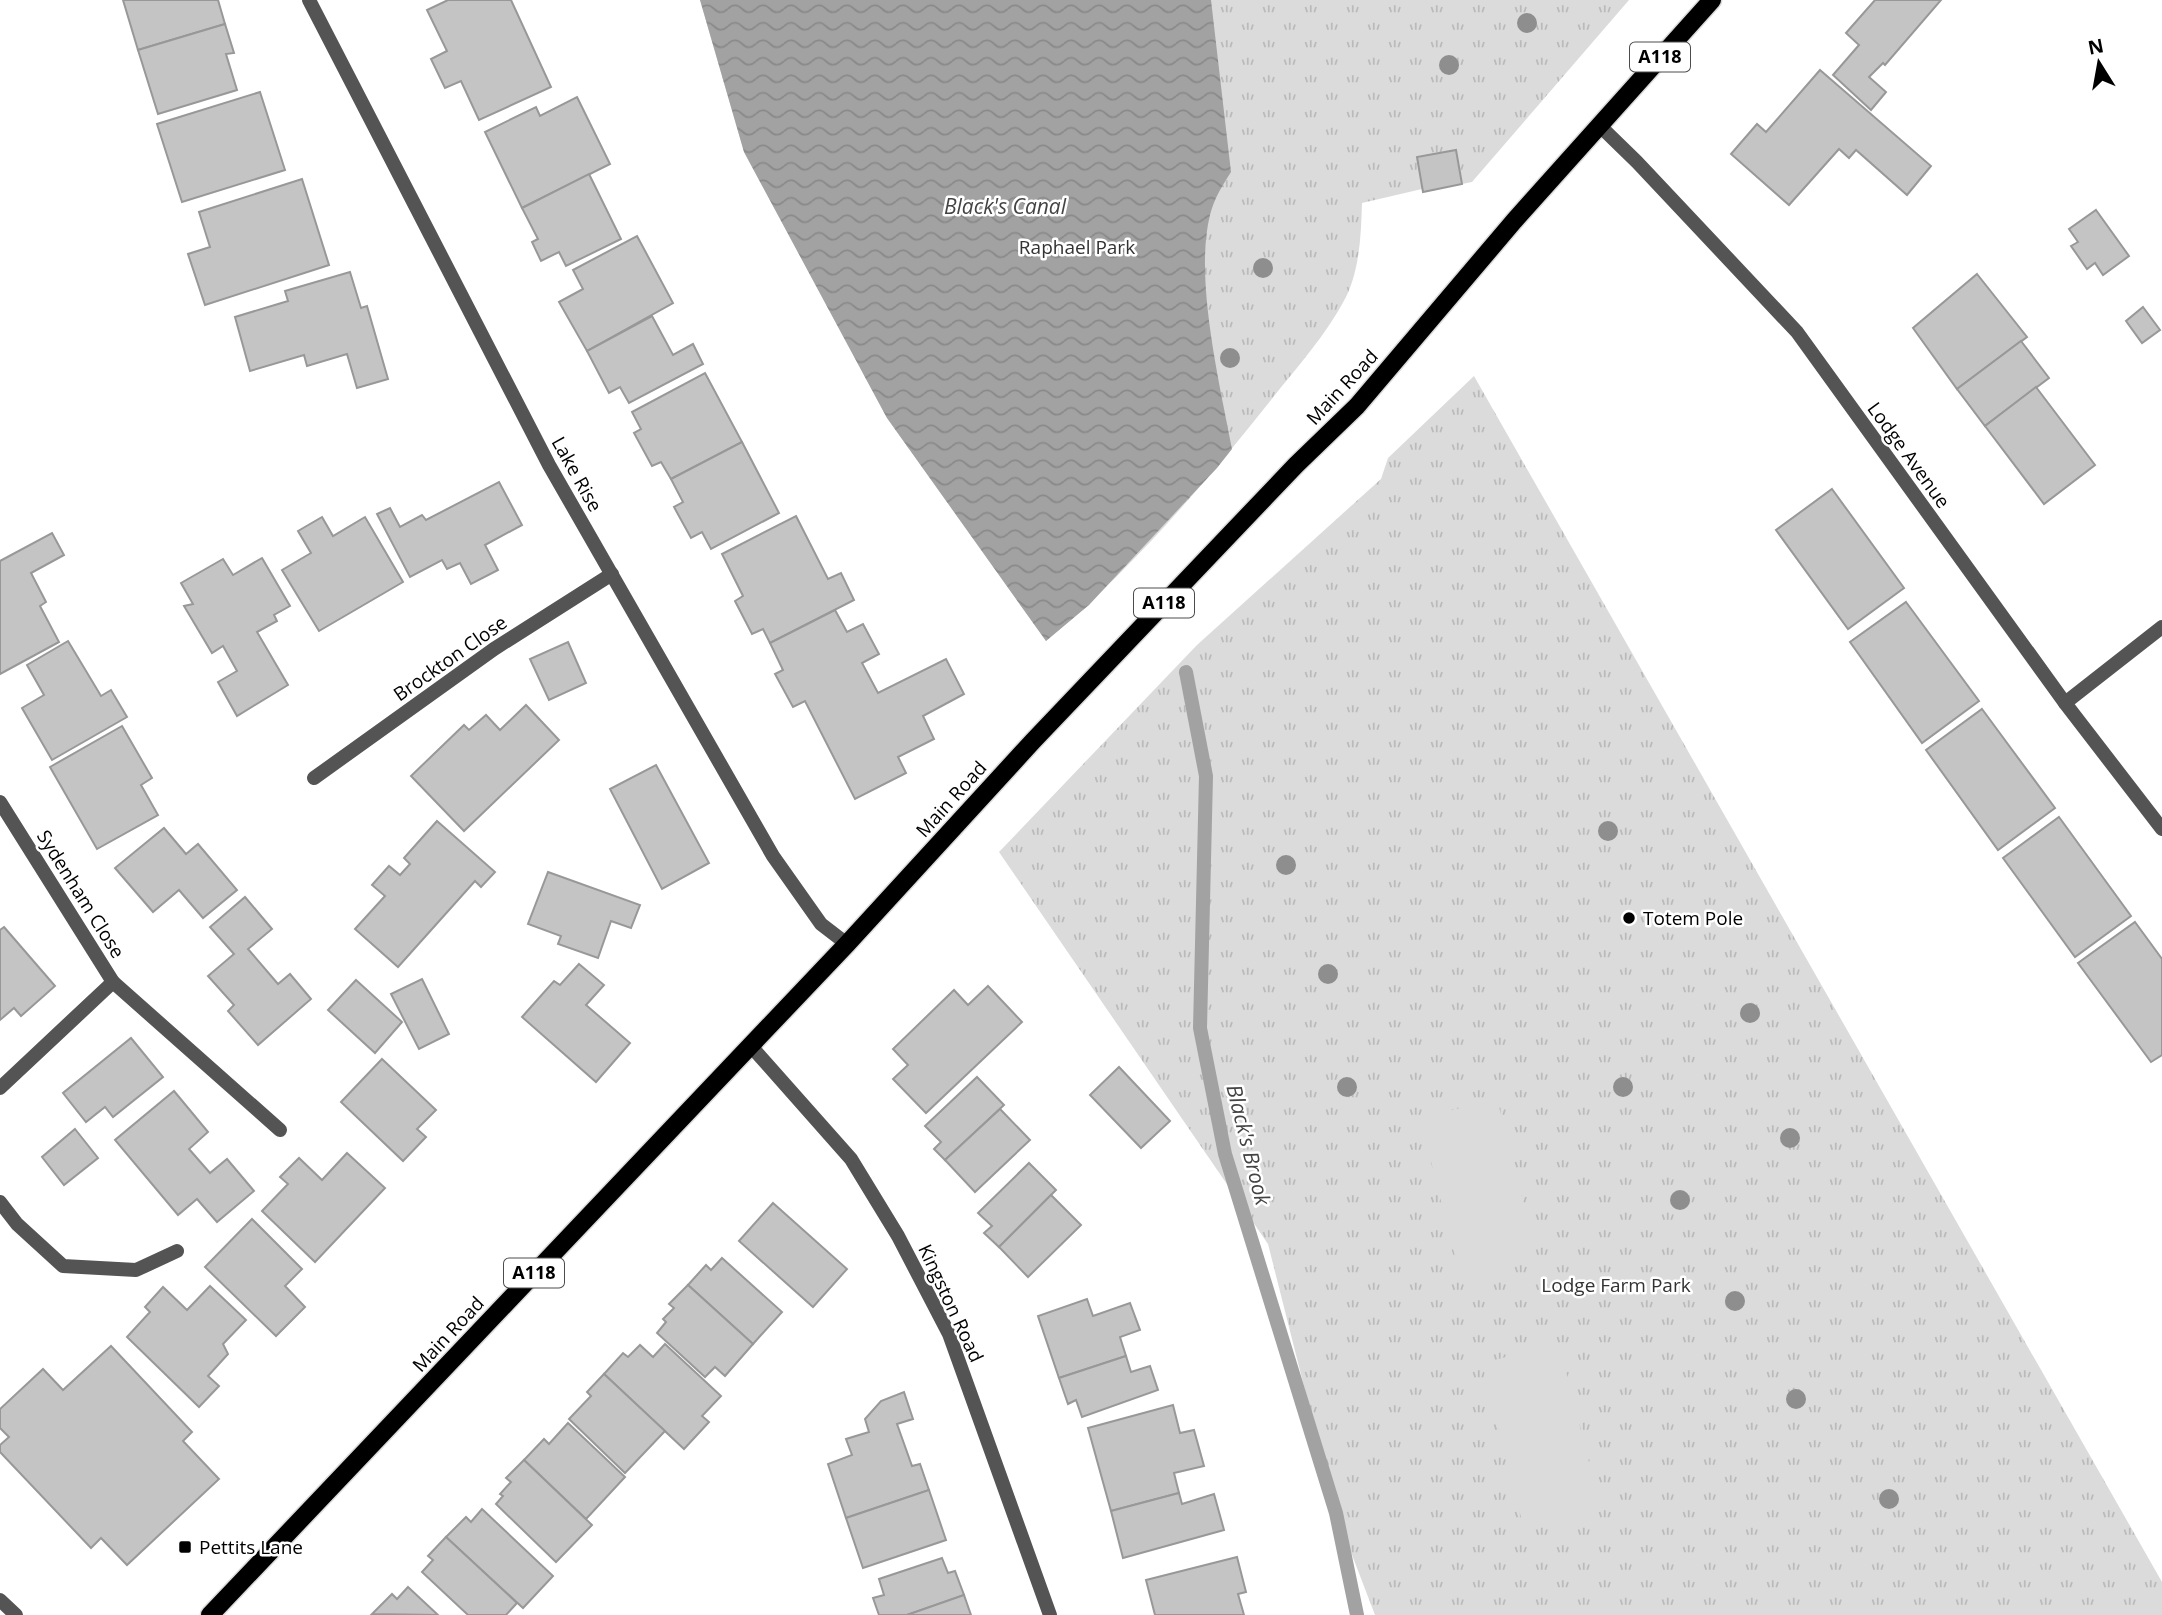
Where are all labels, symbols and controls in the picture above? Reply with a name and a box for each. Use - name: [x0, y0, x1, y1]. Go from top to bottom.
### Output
- north arrow: [2064, 28, 2134, 98]
- text: N: [2086, 32, 2106, 61]
- road number: A118: [1630, 42, 1690, 72]
- water label: Black's Canal: [944, 192, 1067, 220]
- park label: Raphael Park: [1019, 234, 1135, 260]
- street label: Main Road: [1300, 344, 1384, 430]
- street label: Lodge Avenue: [1862, 397, 1956, 513]
- street label: Lake Rise: [546, 432, 608, 516]
- road number: A118: [1134, 588, 1194, 618]
- street label: Brockton Close: [388, 609, 512, 707]
- street label: Main Road: [910, 755, 992, 843]
- street label: Sydenham Close: [31, 825, 131, 963]
- place label: Totem Pole: [1643, 905, 1743, 931]
- marker: Totem Pole: [1621, 910, 1637, 926]
- water label: Black's Brook: [1220, 1082, 1278, 1209]
- street label: Kingston Road: [912, 1240, 990, 1366]
- road number: A118: [504, 1258, 564, 1288]
- park label: Lodge Farm Park: [1541, 1272, 1691, 1298]
- street label: Main Road: [406, 1291, 490, 1377]
- place label: Pettits Lane: [199, 1534, 303, 1560]
- marker: Pettits Lane: [177, 1539, 193, 1555]

